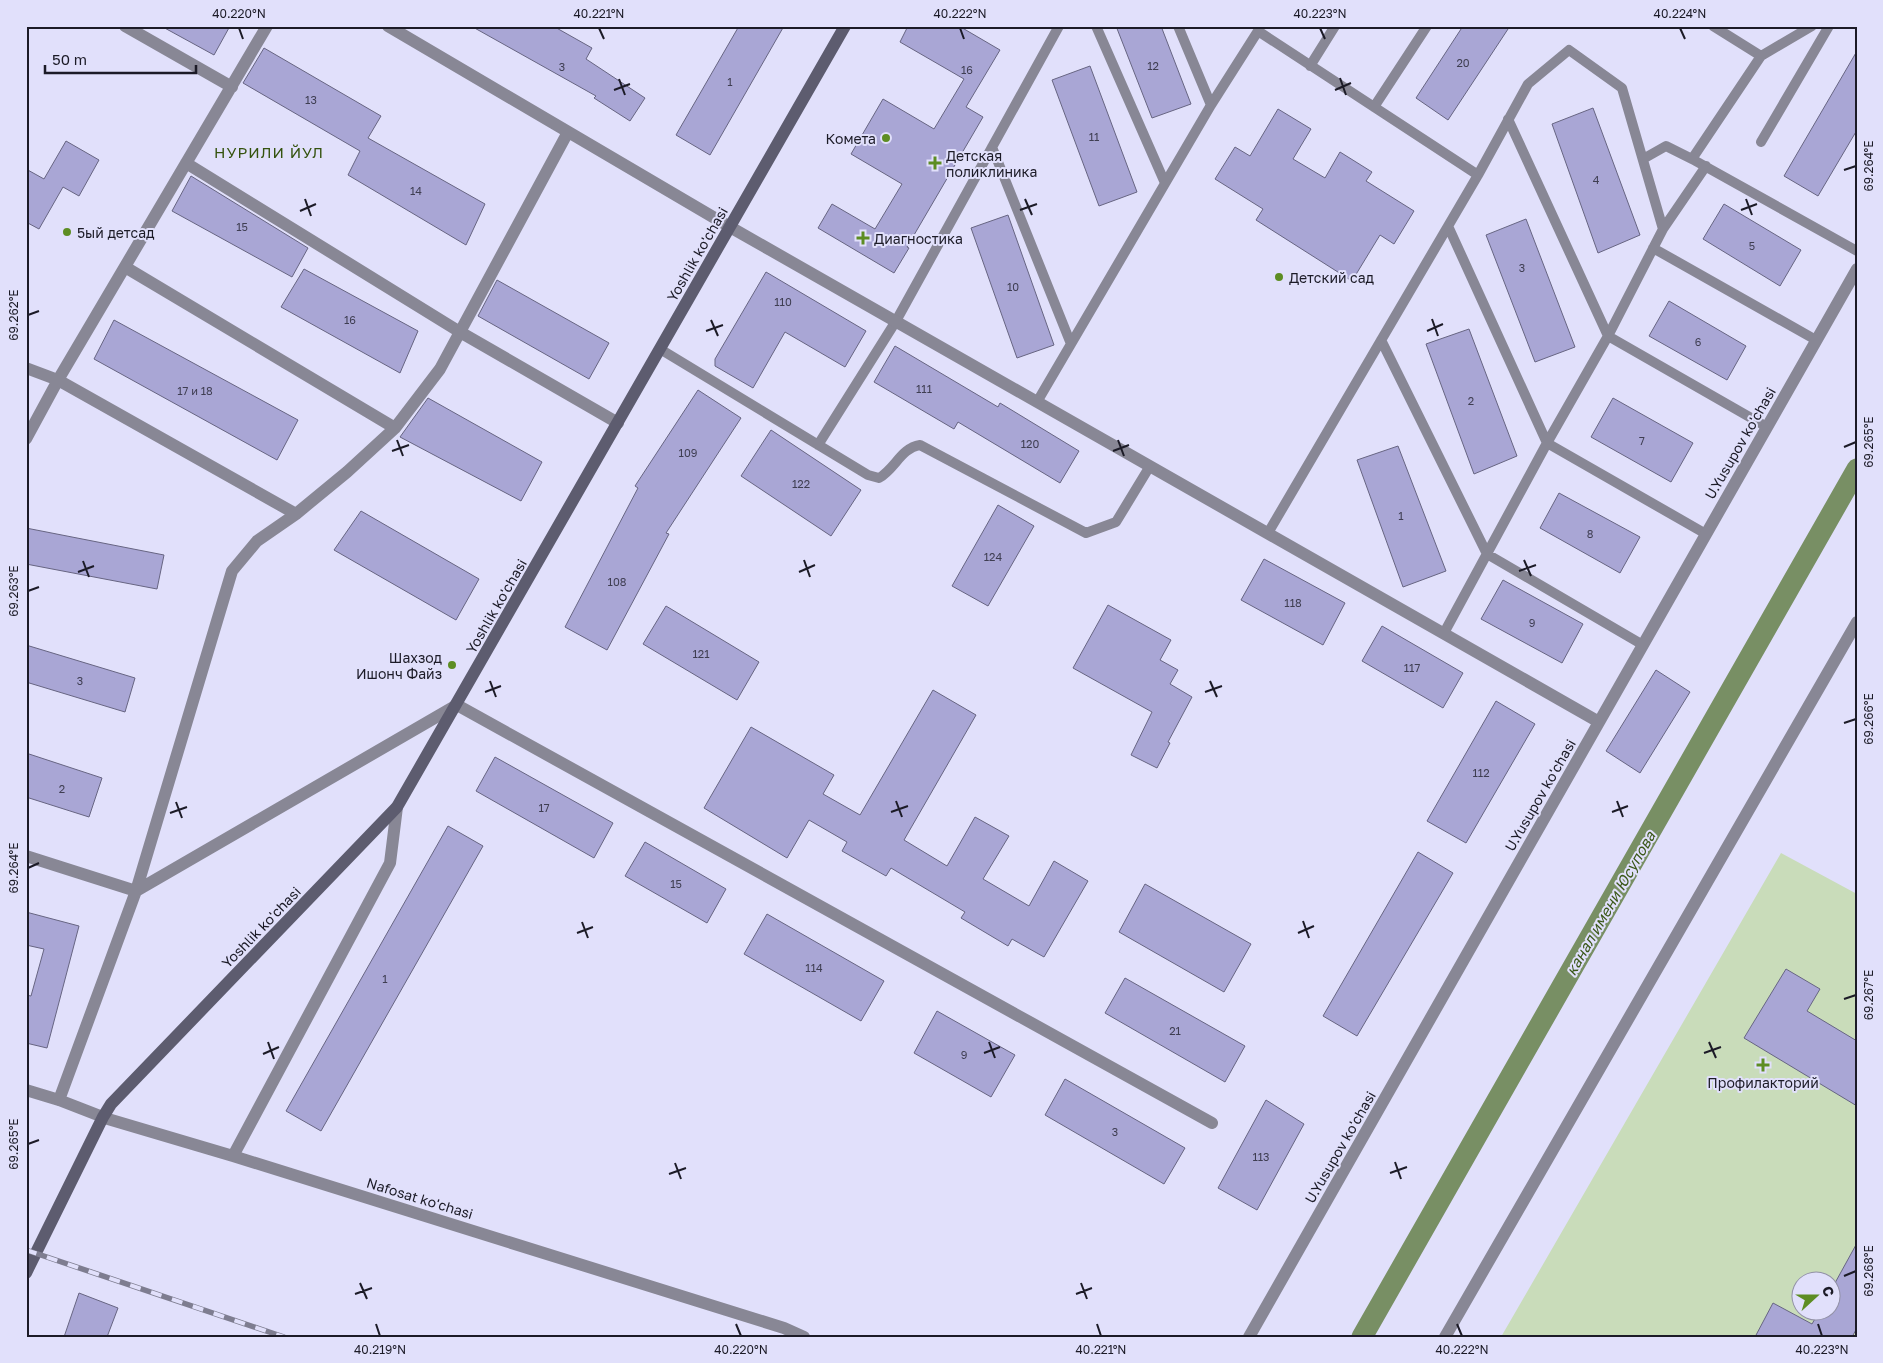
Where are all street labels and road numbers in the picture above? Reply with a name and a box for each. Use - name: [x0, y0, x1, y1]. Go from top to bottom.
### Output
- street label: Yoshlik ko'chasi: [663, 204, 731, 304]
- street label: U.Yusupov ko'chasi: [1701, 384, 1779, 502]
- street label: Yoshlik ko'chasi: [462, 556, 530, 656]
- street label: U.Yusupov ko'chasi: [1501, 736, 1579, 854]
- street label: Yoshlik ko'chasi: [218, 883, 304, 971]
- street label: U.Yusupov ko'chasi: [1301, 1088, 1379, 1206]
- street label: Nafosat ko'chasi: [365, 1174, 475, 1222]

